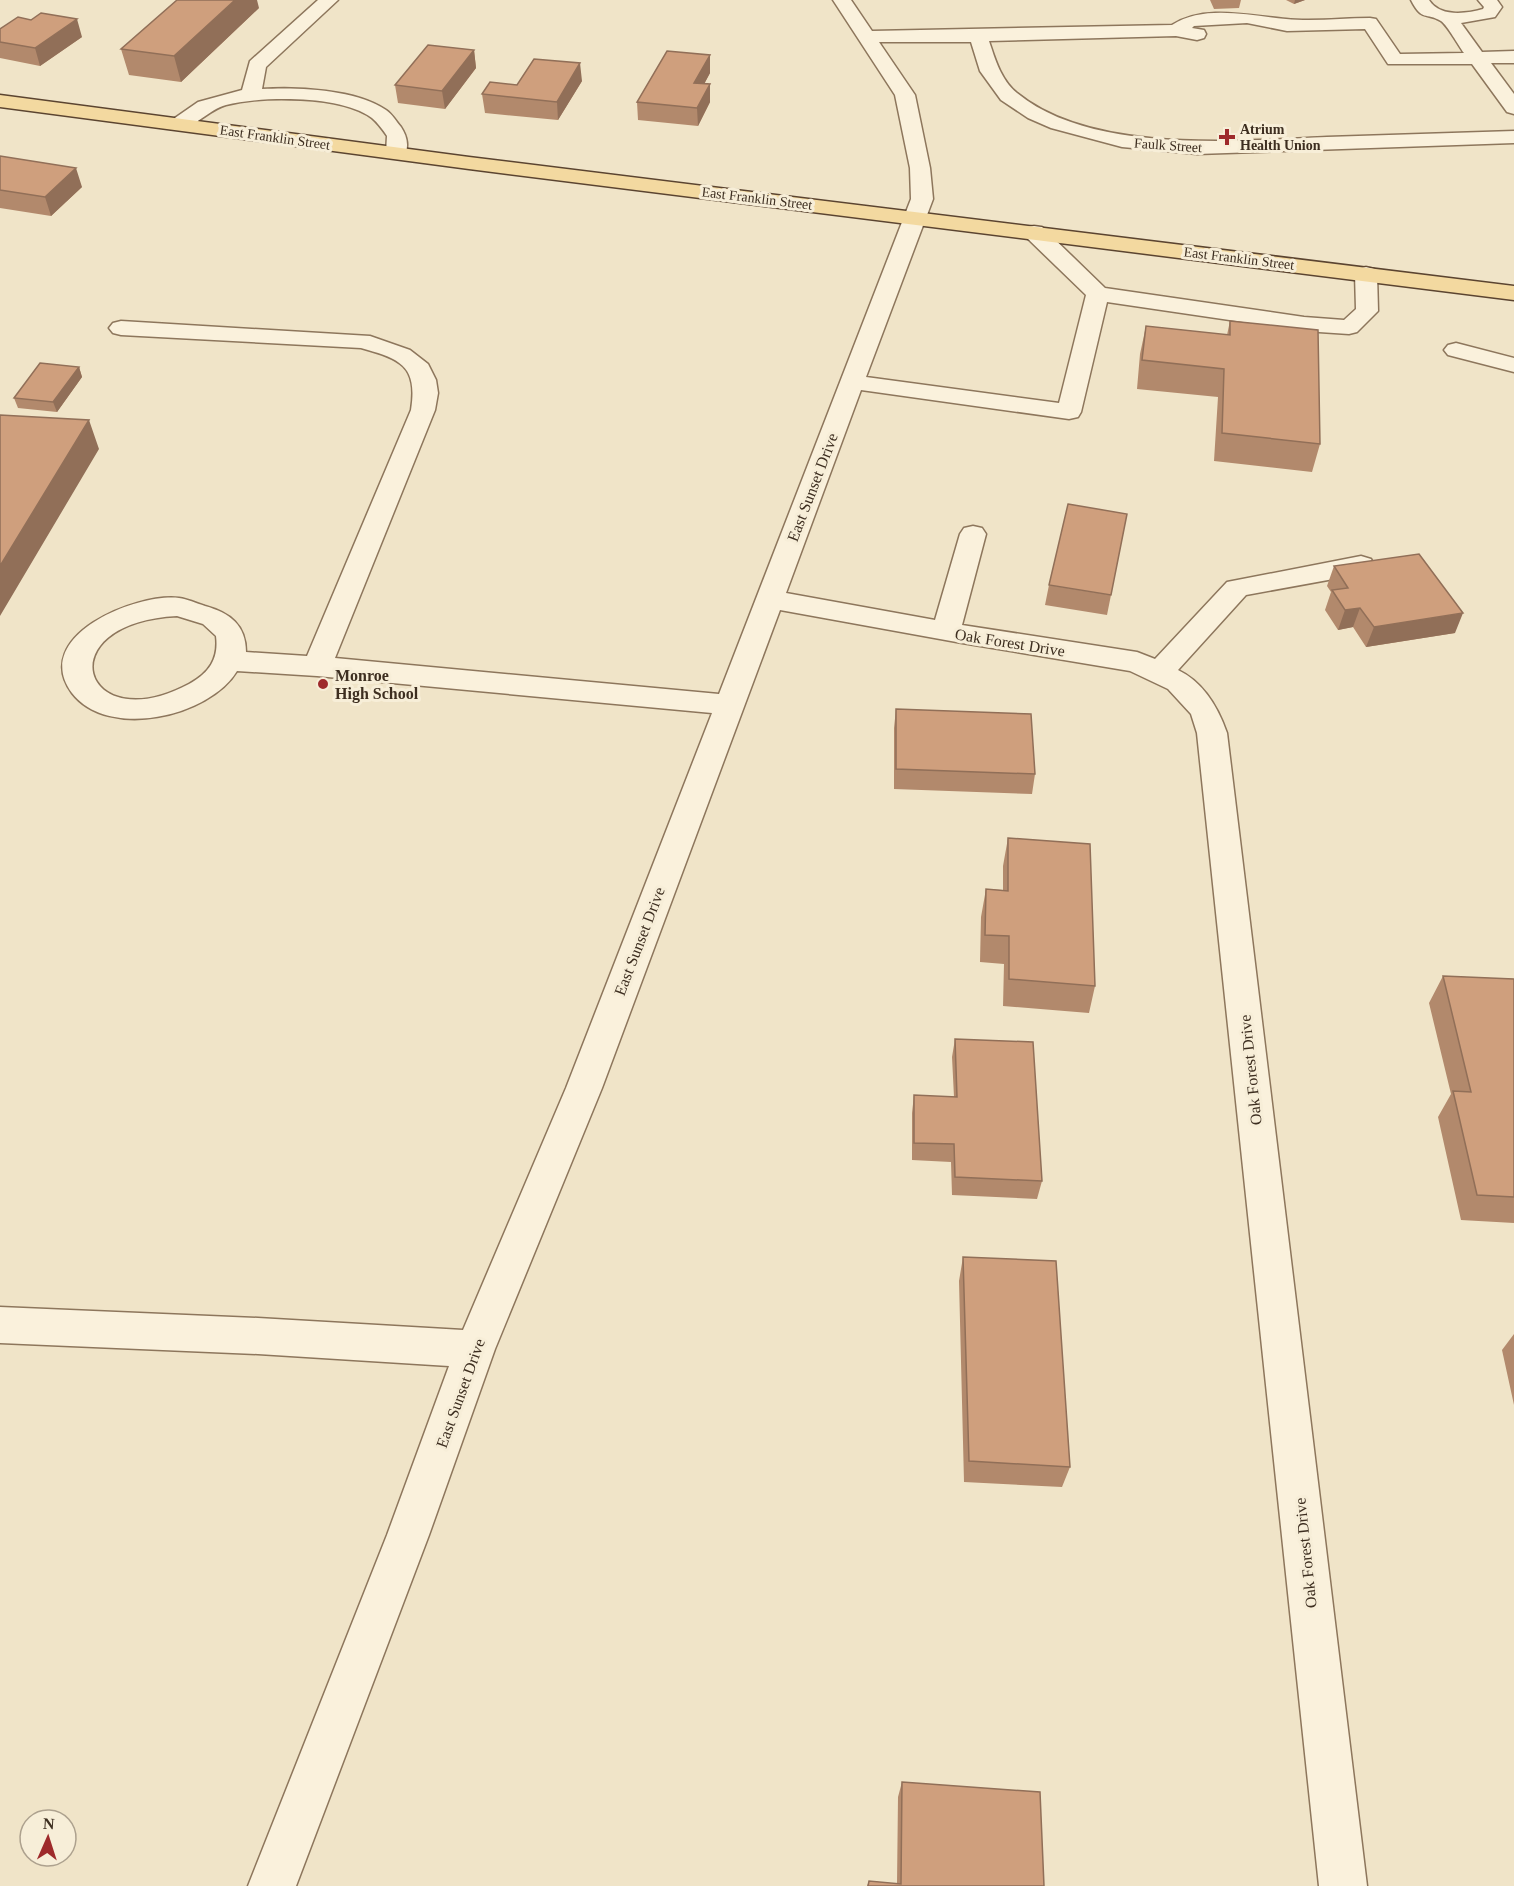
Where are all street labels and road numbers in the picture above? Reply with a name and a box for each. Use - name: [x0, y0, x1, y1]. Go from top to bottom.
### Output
- street label: East Franklin Street: [219, 122, 331, 153]
- street label: Faulk Street: [1134, 136, 1203, 155]
- street label: East Franklin Street: [701, 184, 813, 213]
- street label: East Franklin Street: [1183, 244, 1295, 273]
- street label: East Sunset Drive: [784, 431, 841, 544]
- street label: Oak Forest Drive: [954, 625, 1066, 660]
- street label: East Sunset Drive: [611, 885, 668, 998]
- street label: Oak Forest Drive: [1236, 1014, 1265, 1126]
- street label: East Sunset Drive: [433, 1336, 488, 1450]
- street label: Oak Forest Drive: [1291, 1497, 1320, 1609]

